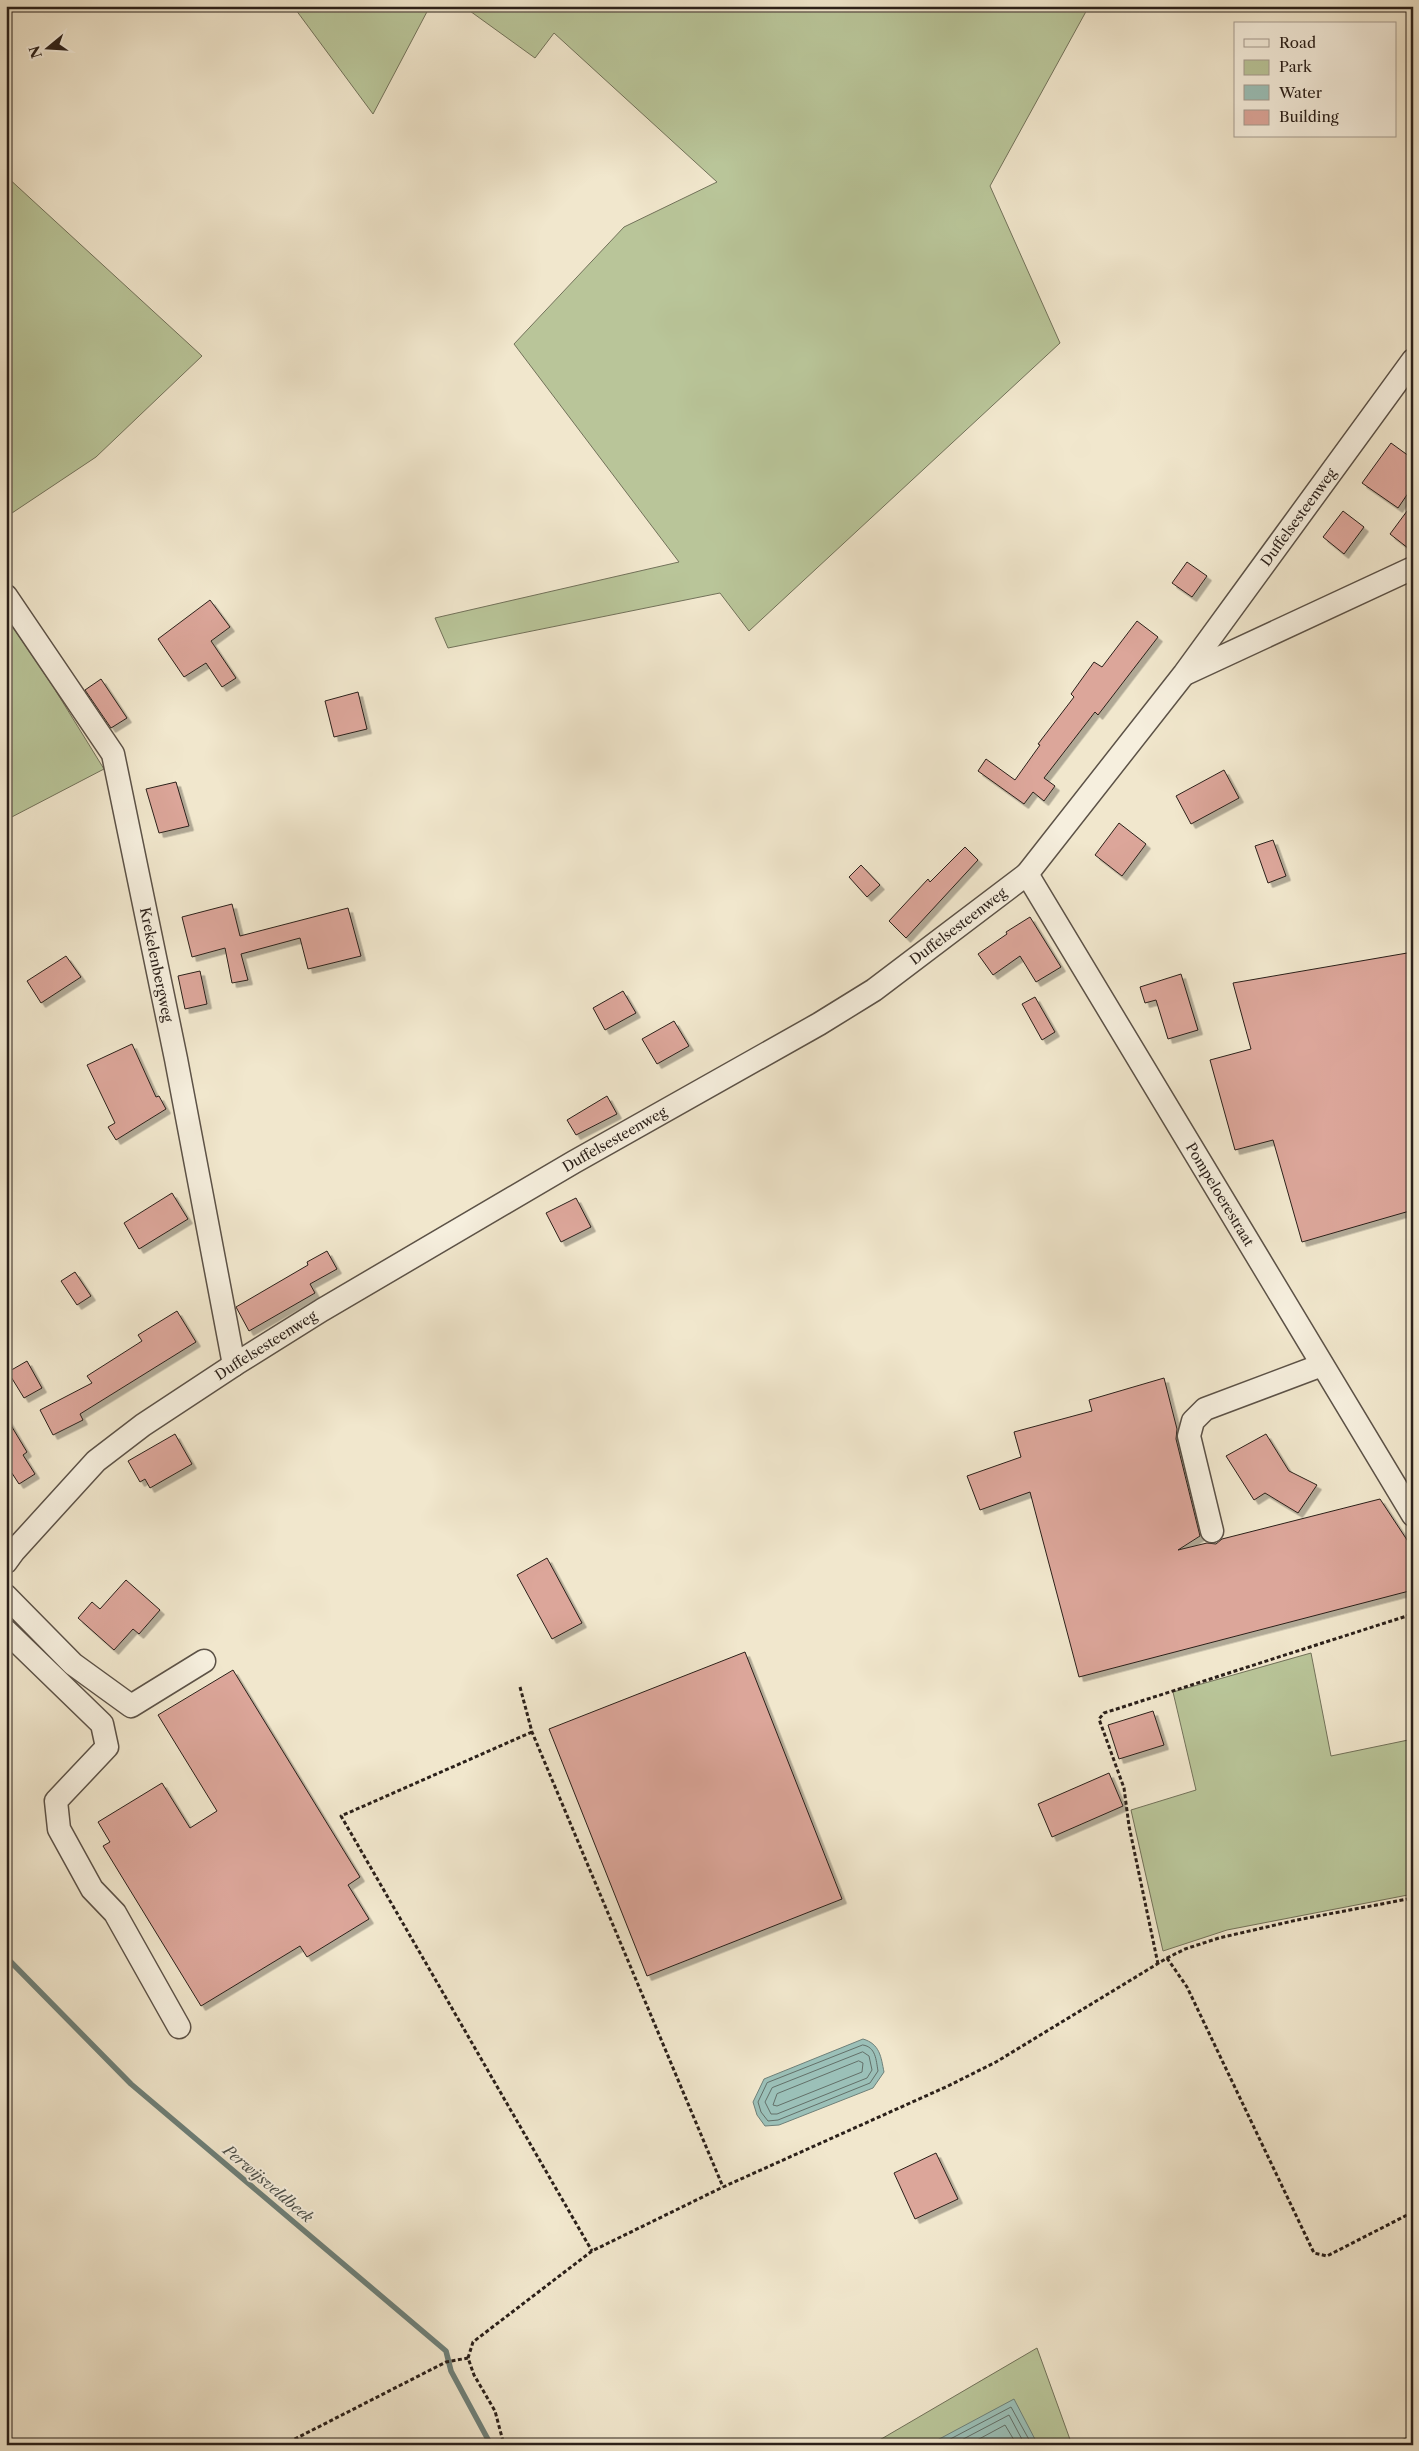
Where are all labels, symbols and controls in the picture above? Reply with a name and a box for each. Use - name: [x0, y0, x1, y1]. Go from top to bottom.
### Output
- north arrow: [22, 22, 72, 72]
- legend: [1234, 22, 1396, 138]
- text: Road: [1279, 33, 1316, 52]
- text: N: [25, 43, 46, 61]
- text: Park: [1279, 57, 1313, 76]
- text: Water: [1278, 83, 1323, 102]
- text: Building: [1279, 107, 1339, 126]
- street label: Duffelsesteenweg: [1257, 464, 1341, 570]
- street label: Duffelsesteenweg: [906, 883, 1011, 969]
- street label: Krekelenbergweg: [136, 906, 177, 1024]
- street label: Duffelsesteenweg: [559, 1102, 670, 1176]
- street label: Pompeloerestraat: [1182, 1139, 1258, 1250]
- street label: Duffelsesteenweg: [211, 1306, 321, 1384]
- water label: Perwijsveldbeek: [219, 2140, 317, 2227]

